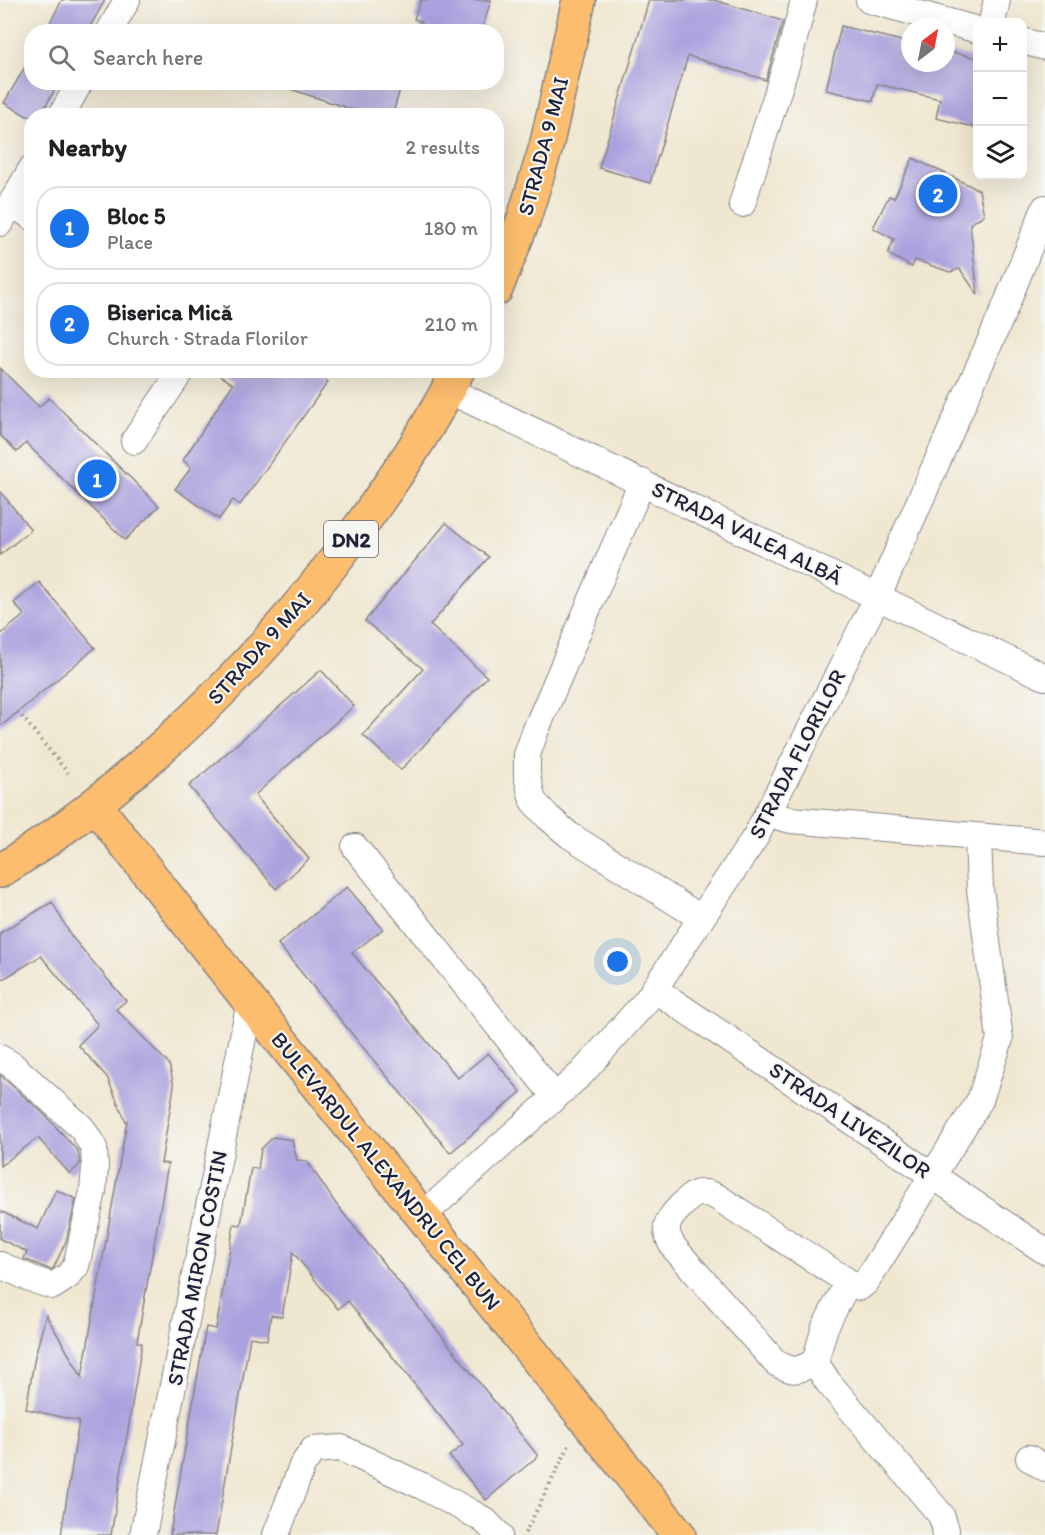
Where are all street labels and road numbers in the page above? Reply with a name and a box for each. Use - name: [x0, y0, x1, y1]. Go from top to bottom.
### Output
- street label: STRADA 9 MAI: [512, 74, 574, 218]
- street label: STRADA VALEA ALBĂ: [647, 475, 847, 591]
- road number: DN2: [324, 521, 378, 557]
- street label: STRADA 9 MAI: [201, 586, 317, 710]
- street label: STRADA FLORILOR: [743, 665, 851, 843]
- street label: BULEVARDUL ALEXANDRU CEL BUN: [265, 1026, 507, 1316]
- street label: STRADA LIVEZILOR: [764, 1056, 936, 1184]
- street label: STRADA MIRON COSTIN: [161, 1148, 233, 1388]

